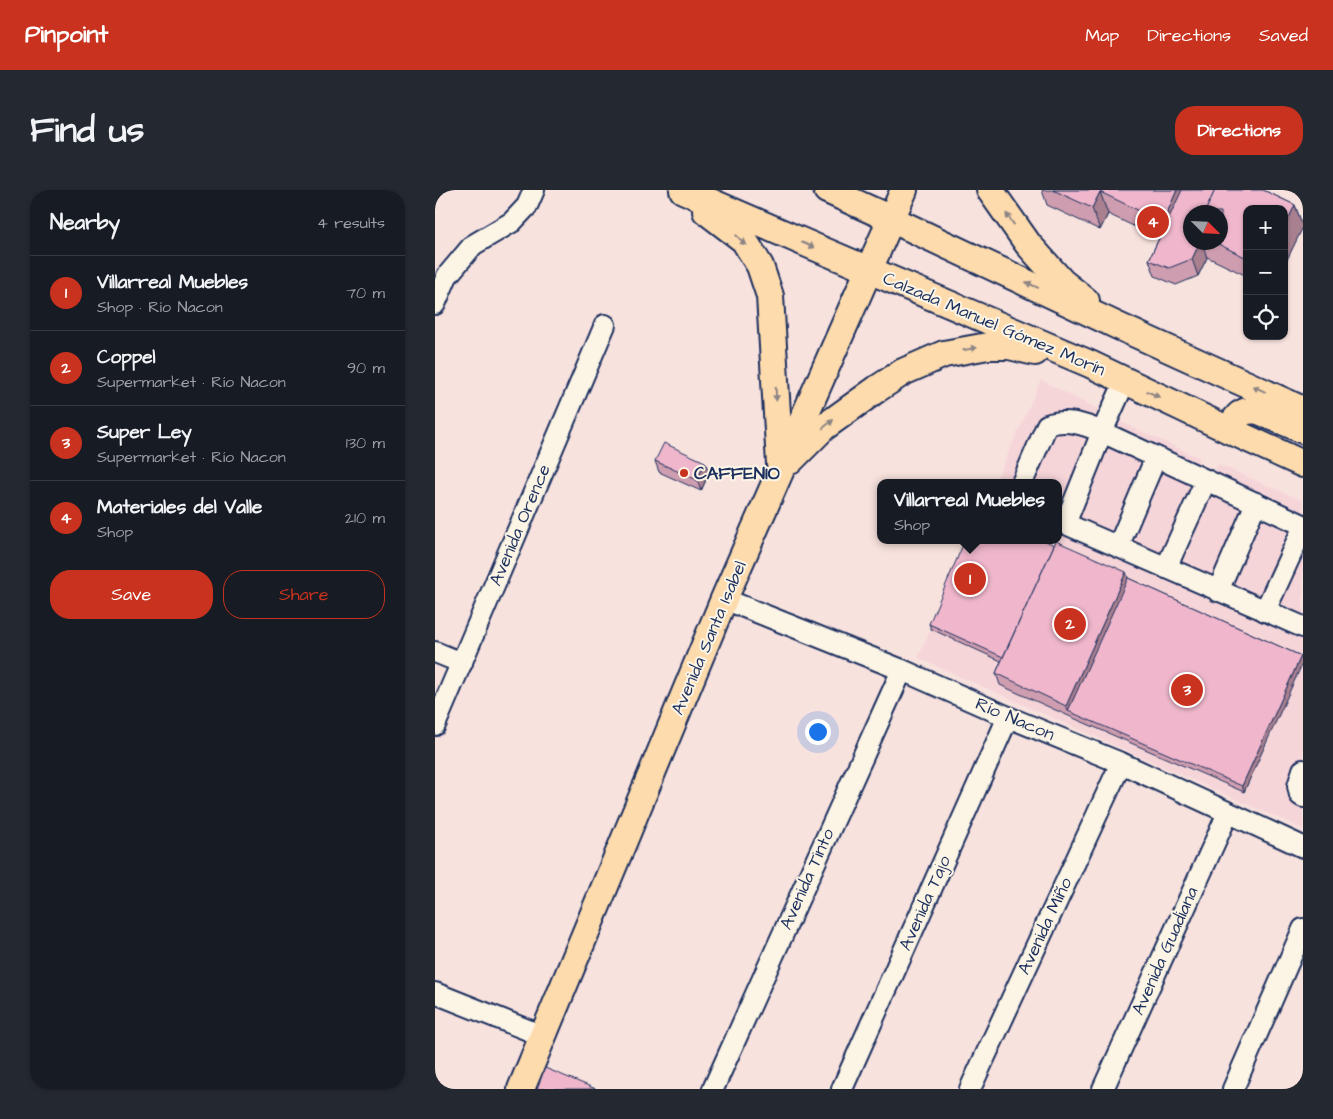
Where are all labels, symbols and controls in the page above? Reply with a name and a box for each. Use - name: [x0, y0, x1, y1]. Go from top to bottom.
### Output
- text: Pinpoint: [25, 18, 108, 52]
- text: Map: [1085, 23, 1119, 48]
- text: Directions: [1147, 23, 1231, 48]
- text: Saved: [1259, 23, 1308, 48]
- text: Find us: [30, 106, 144, 155]
- button: Directions: [1175, 106, 1303, 155]
- pin: 4: [1137, 203, 1169, 241]
- north arrow: [1183, 205, 1228, 250]
- map controls: [1243, 205, 1288, 340]
- button: +: [1243, 205, 1288, 250]
- text: Nearby: [50, 208, 120, 237]
- text: 4 results: [317, 212, 385, 234]
- one-way arrow: [1005, 212, 1015, 226]
- one-way arrow: [735, 233, 747, 245]
- one-way arrow: [801, 241, 815, 249]
- button: −: [1243, 250, 1288, 295]
- street label: Calzada Manuel Gómez Morín: [879, 266, 1109, 382]
- text: Villarreal Muebles: [97, 269, 248, 296]
- one-way arrow: [1024, 281, 1039, 289]
- text: 1: [65, 282, 67, 304]
- text: 70 m: [346, 282, 385, 304]
- button: locate: [1243, 295, 1288, 340]
- text: Shop · Río Nacon: [97, 296, 223, 318]
- text: Coppel: [97, 344, 156, 371]
- one-way arrow: [962, 345, 978, 353]
- text: 2: [61, 357, 71, 379]
- text: 90 m: [347, 357, 385, 379]
- text: Supermarket · Río Nacon: [97, 371, 286, 393]
- one-way arrow: [1252, 385, 1266, 393]
- one-way arrow: [772, 386, 780, 402]
- one-way arrow: [1146, 390, 1160, 398]
- text: Super Ley: [97, 419, 192, 446]
- one-way arrow: [821, 419, 834, 430]
- text: 3: [62, 432, 70, 454]
- text: 130 m: [346, 432, 385, 454]
- text: Supermarket · Río Nacon: [97, 446, 286, 468]
- street label: Avenida Orence: [483, 460, 557, 590]
- place label: CAFFENIO: [694, 461, 780, 486]
- marker: CAFFENIO: [678, 467, 690, 479]
- popup: [877, 479, 1062, 544]
- text: Villarreal Muebles: [894, 487, 1045, 514]
- text: Materiales del Valle: [97, 494, 262, 521]
- text: 4: [61, 507, 71, 529]
- text: 210 m: [345, 507, 385, 529]
- text: Shop: [894, 514, 930, 536]
- text: Shop: [97, 521, 133, 543]
- street label: Avenida Santa Isabel: [665, 557, 753, 719]
- pin: 1: [954, 560, 986, 598]
- button: Save: [50, 570, 213, 619]
- button: Share: [223, 570, 385, 619]
- pin: 2: [1054, 605, 1086, 643]
- pin: 3: [1171, 671, 1203, 709]
- street label: Río Nacon: [972, 691, 1058, 747]
- your location: [805, 719, 831, 745]
- street label: Avenida Tinto: [774, 824, 840, 934]
- street label: Avenida Tajo: [893, 851, 957, 955]
- street label: Avenida Miño: [1012, 873, 1078, 979]
- street label: Avenida Guadiana: [1126, 883, 1204, 1019]

